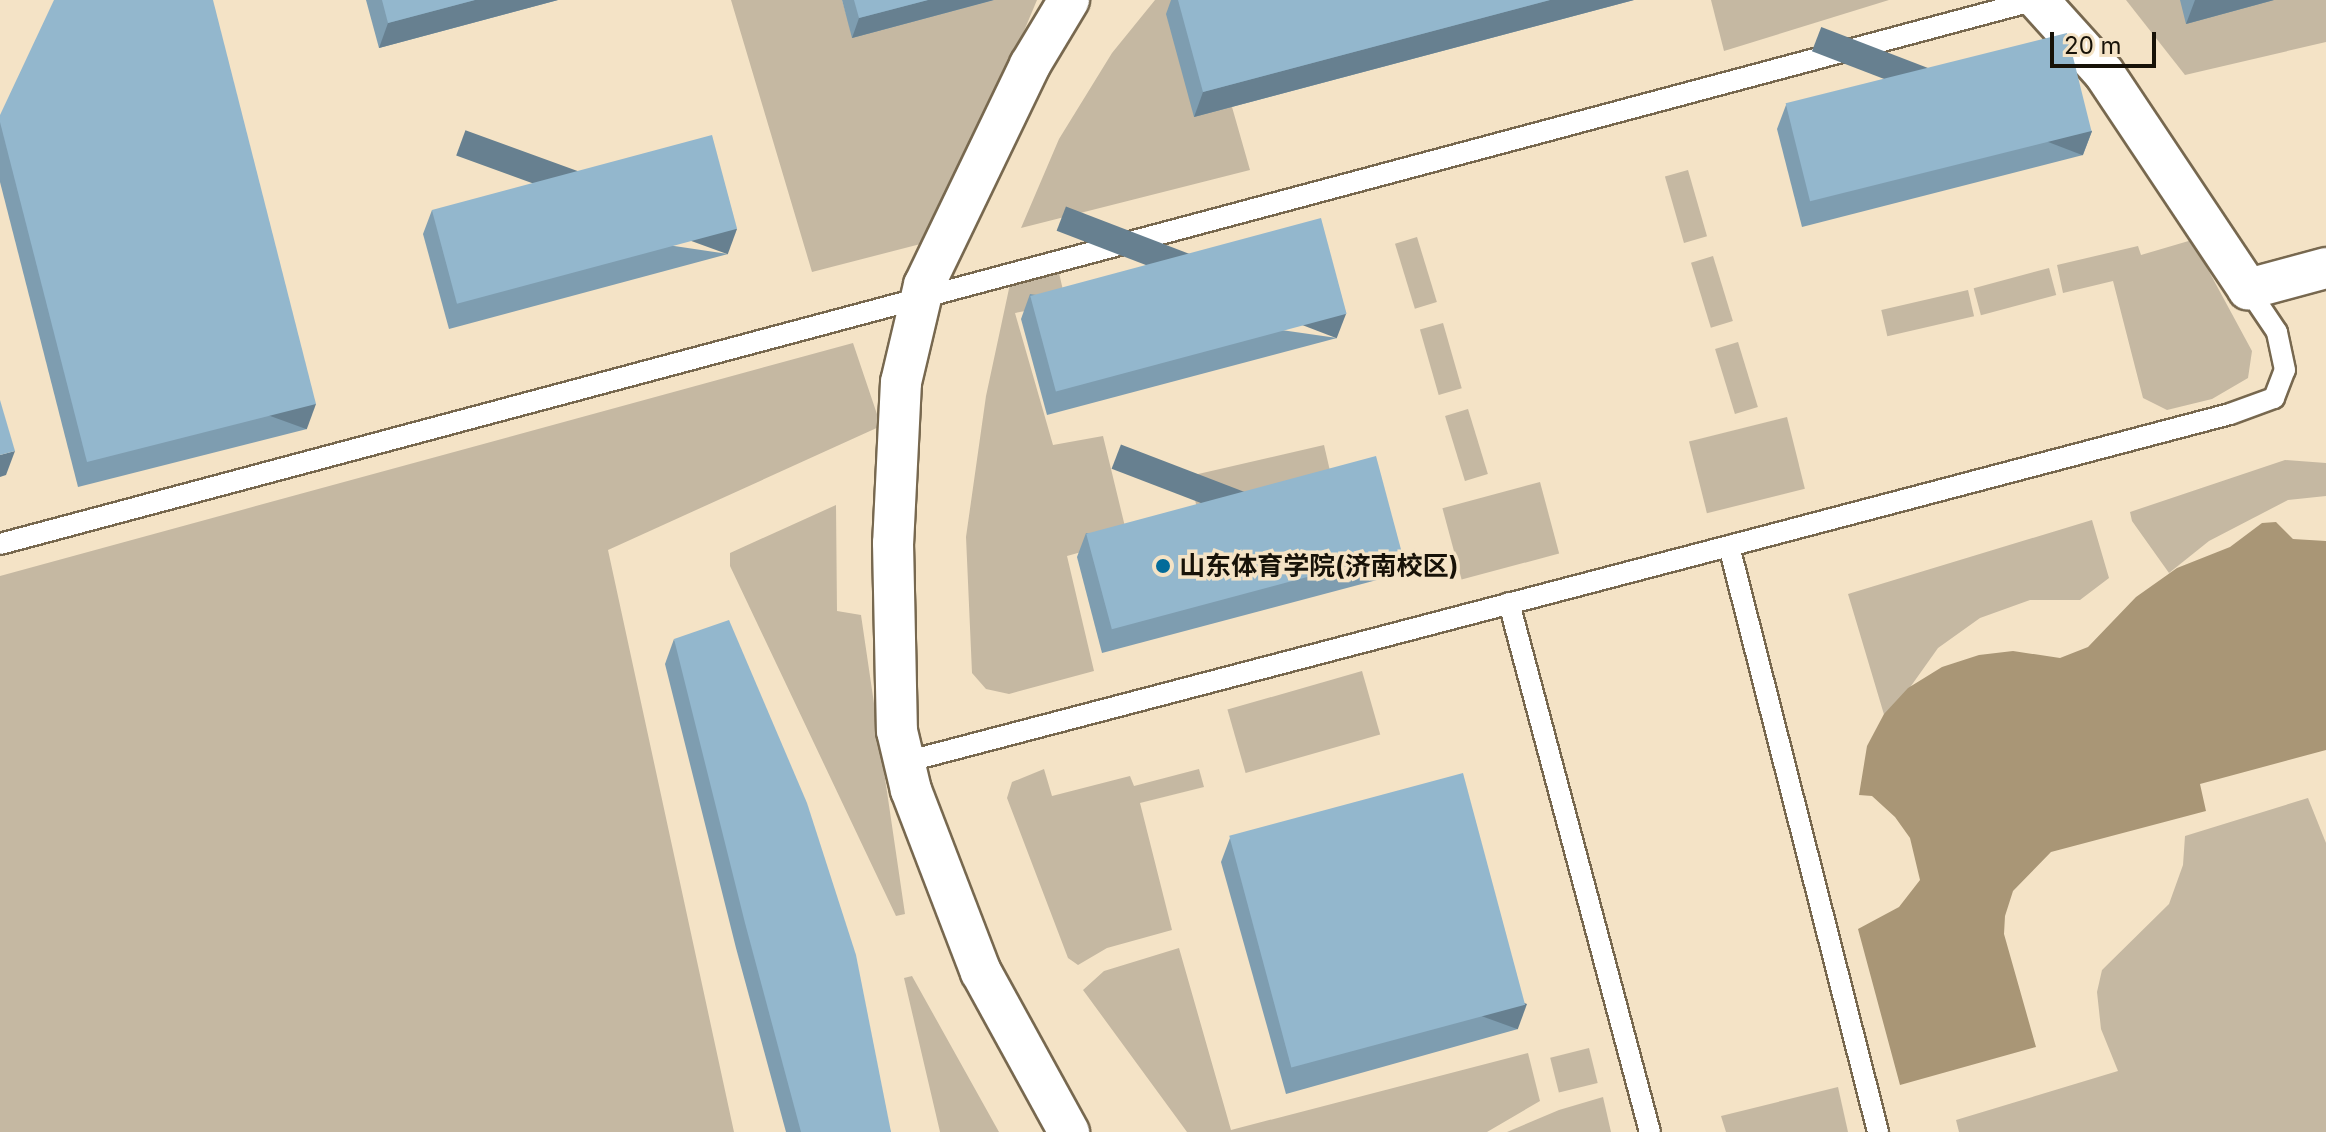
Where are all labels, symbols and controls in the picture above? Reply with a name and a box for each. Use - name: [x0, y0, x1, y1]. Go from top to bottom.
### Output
- scale bar: [2054, 16, 2160, 66]
- text: 20 m: [2064, 31, 2122, 60]
- place label: 山东体育学院(济南校区): [1179, 550, 1459, 582]
- marker: 山东体育学院(济南校区): [1154, 557, 1172, 575]

